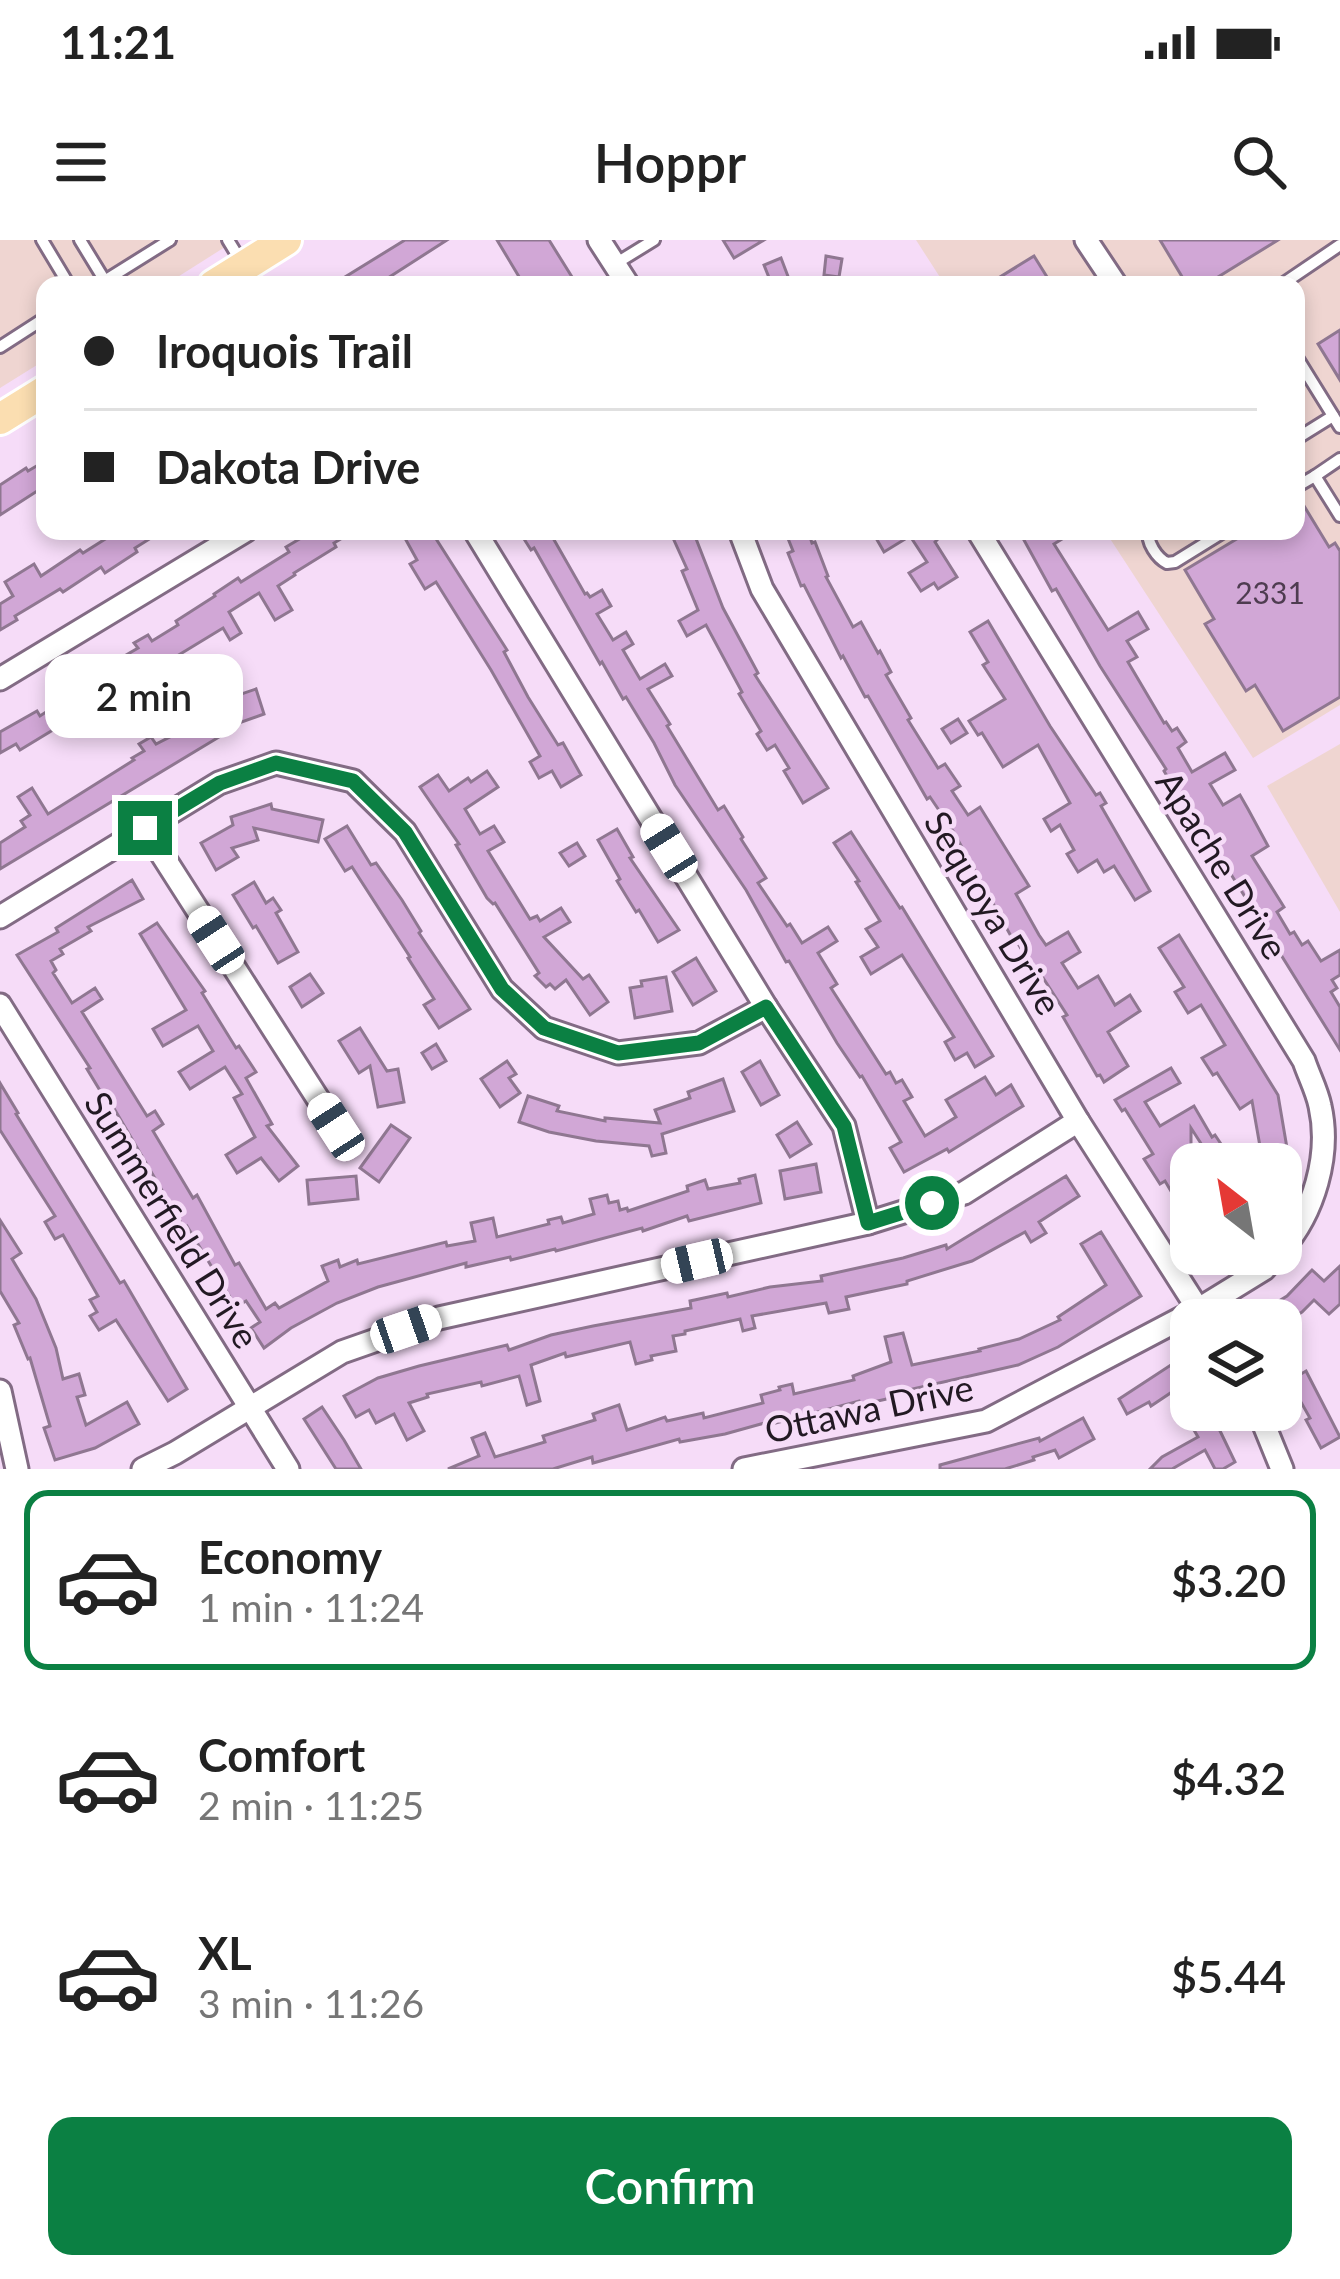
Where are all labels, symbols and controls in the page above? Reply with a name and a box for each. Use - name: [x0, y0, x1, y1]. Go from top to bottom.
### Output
- text: 11:21: [60, 15, 176, 69]
- icon: menu: [48, 129, 114, 195]
- icon: search: [1226, 129, 1292, 195]
- text: Hoppr: [594, 130, 746, 195]
- text: Iroquois Trail: [156, 324, 413, 378]
- text: Dakota Drive: [156, 440, 420, 494]
- house number: 2331: [1235, 574, 1305, 610]
- callout: 2 min: [46, 654, 244, 738]
- text: 2 min: [96, 673, 192, 719]
- street label: Apache Drive: [1148, 762, 1298, 967]
- route end: [118, 801, 172, 855]
- street label: Sequoya Drive: [916, 803, 1072, 1022]
- car: [635, 808, 703, 888]
- car: [181, 900, 251, 980]
- street label: Summerfield Drive: [76, 1083, 269, 1356]
- car: [301, 1087, 371, 1167]
- north arrow: [1170, 1143, 1302, 1275]
- map controls: [1170, 1143, 1302, 1431]
- route start: [905, 1176, 959, 1230]
- car: [658, 1235, 736, 1287]
- button: layers: [1170, 1299, 1302, 1431]
- car: [366, 1300, 446, 1358]
- street label: Ottawa Drive: [760, 1364, 977, 1452]
- icon: car: [54, 1526, 162, 1634]
- text: Economy: [198, 1530, 382, 1584]
- text: $3.20: [1171, 1553, 1286, 1607]
- text: 1 min · 11:24: [198, 1584, 424, 1630]
- icon: car: [54, 1724, 162, 1832]
- text: Comfort: [198, 1728, 365, 1782]
- text: $4.32: [1171, 1751, 1286, 1805]
- text: 2 min · 11:25: [198, 1782, 424, 1828]
- icon: car: [54, 1922, 162, 2030]
- text: XL: [198, 1926, 252, 1980]
- text: $5.44: [1171, 1949, 1286, 2003]
- text: 3 min · 11:26: [198, 1980, 424, 2026]
- button: Confirm: [48, 2117, 1292, 2255]

